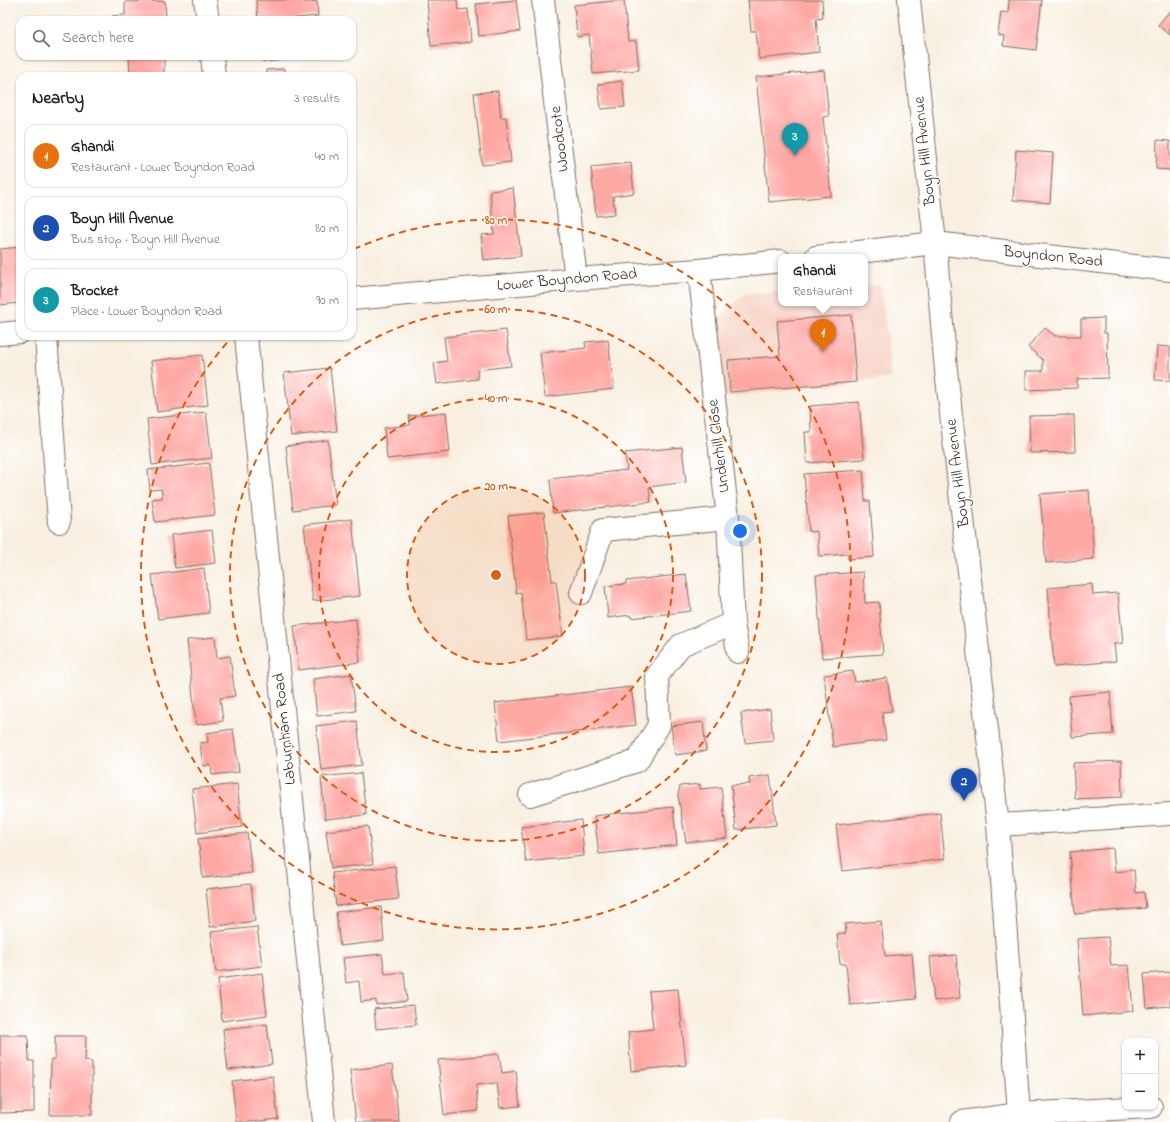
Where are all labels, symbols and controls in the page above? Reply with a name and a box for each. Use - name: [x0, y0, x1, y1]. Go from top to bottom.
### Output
- search box: [16, 16, 356, 60]
- icon: search: [30, 27, 52, 49]
- text: Search here: [62, 27, 134, 49]
- text: Nearby: [32, 86, 84, 111]
- text: 3 results: [294, 89, 340, 108]
- street label: Boyn Hill Avenue: [907, 95, 943, 208]
- street label: Woodcote: [544, 104, 576, 173]
- pin: 3: [782, 123, 808, 156]
- text: Ghandi: [71, 136, 114, 158]
- text: 1: [44, 147, 48, 166]
- text: 40 m: [315, 147, 339, 166]
- text: Restaurant · Lower Boyndon Road: [71, 158, 255, 177]
- text: Boyn Hill Avenue: [71, 208, 173, 230]
- text: 80 m: [484, 212, 508, 230]
- text: 2: [43, 219, 49, 238]
- text: 80 m: [315, 219, 339, 238]
- text: Bus stop · Boyn Hill Avenue: [71, 230, 220, 249]
- street label: Boyndon Road: [1001, 240, 1104, 274]
- popup: [778, 254, 868, 306]
- text: Ghandi: [793, 260, 836, 282]
- street label: Lower Boyndon Road: [496, 262, 638, 298]
- text: Brocket: [71, 280, 119, 302]
- text: Restaurant: [793, 282, 853, 301]
- text: 3: [43, 291, 49, 310]
- text: 90 m: [316, 291, 339, 310]
- text: 60 m: [484, 301, 508, 319]
- text: Place · Lower Boyndon Road: [71, 302, 222, 321]
- pin: 1: [810, 319, 836, 352]
- text: 40 m: [484, 390, 508, 408]
- street label: Underhill Close: [701, 397, 737, 494]
- street label: Boyn Hill Avenue: [939, 416, 977, 530]
- text: 20 m: [483, 478, 508, 496]
- your location: [730, 521, 750, 541]
- centre of rings: [489, 568, 503, 582]
- street label: Laburnham Road: [267, 672, 303, 786]
- pin: 2: [951, 768, 977, 801]
- map controls: [1122, 1038, 1158, 1110]
- button: +: [1122, 1038, 1158, 1074]
- button: −: [1122, 1074, 1158, 1110]

